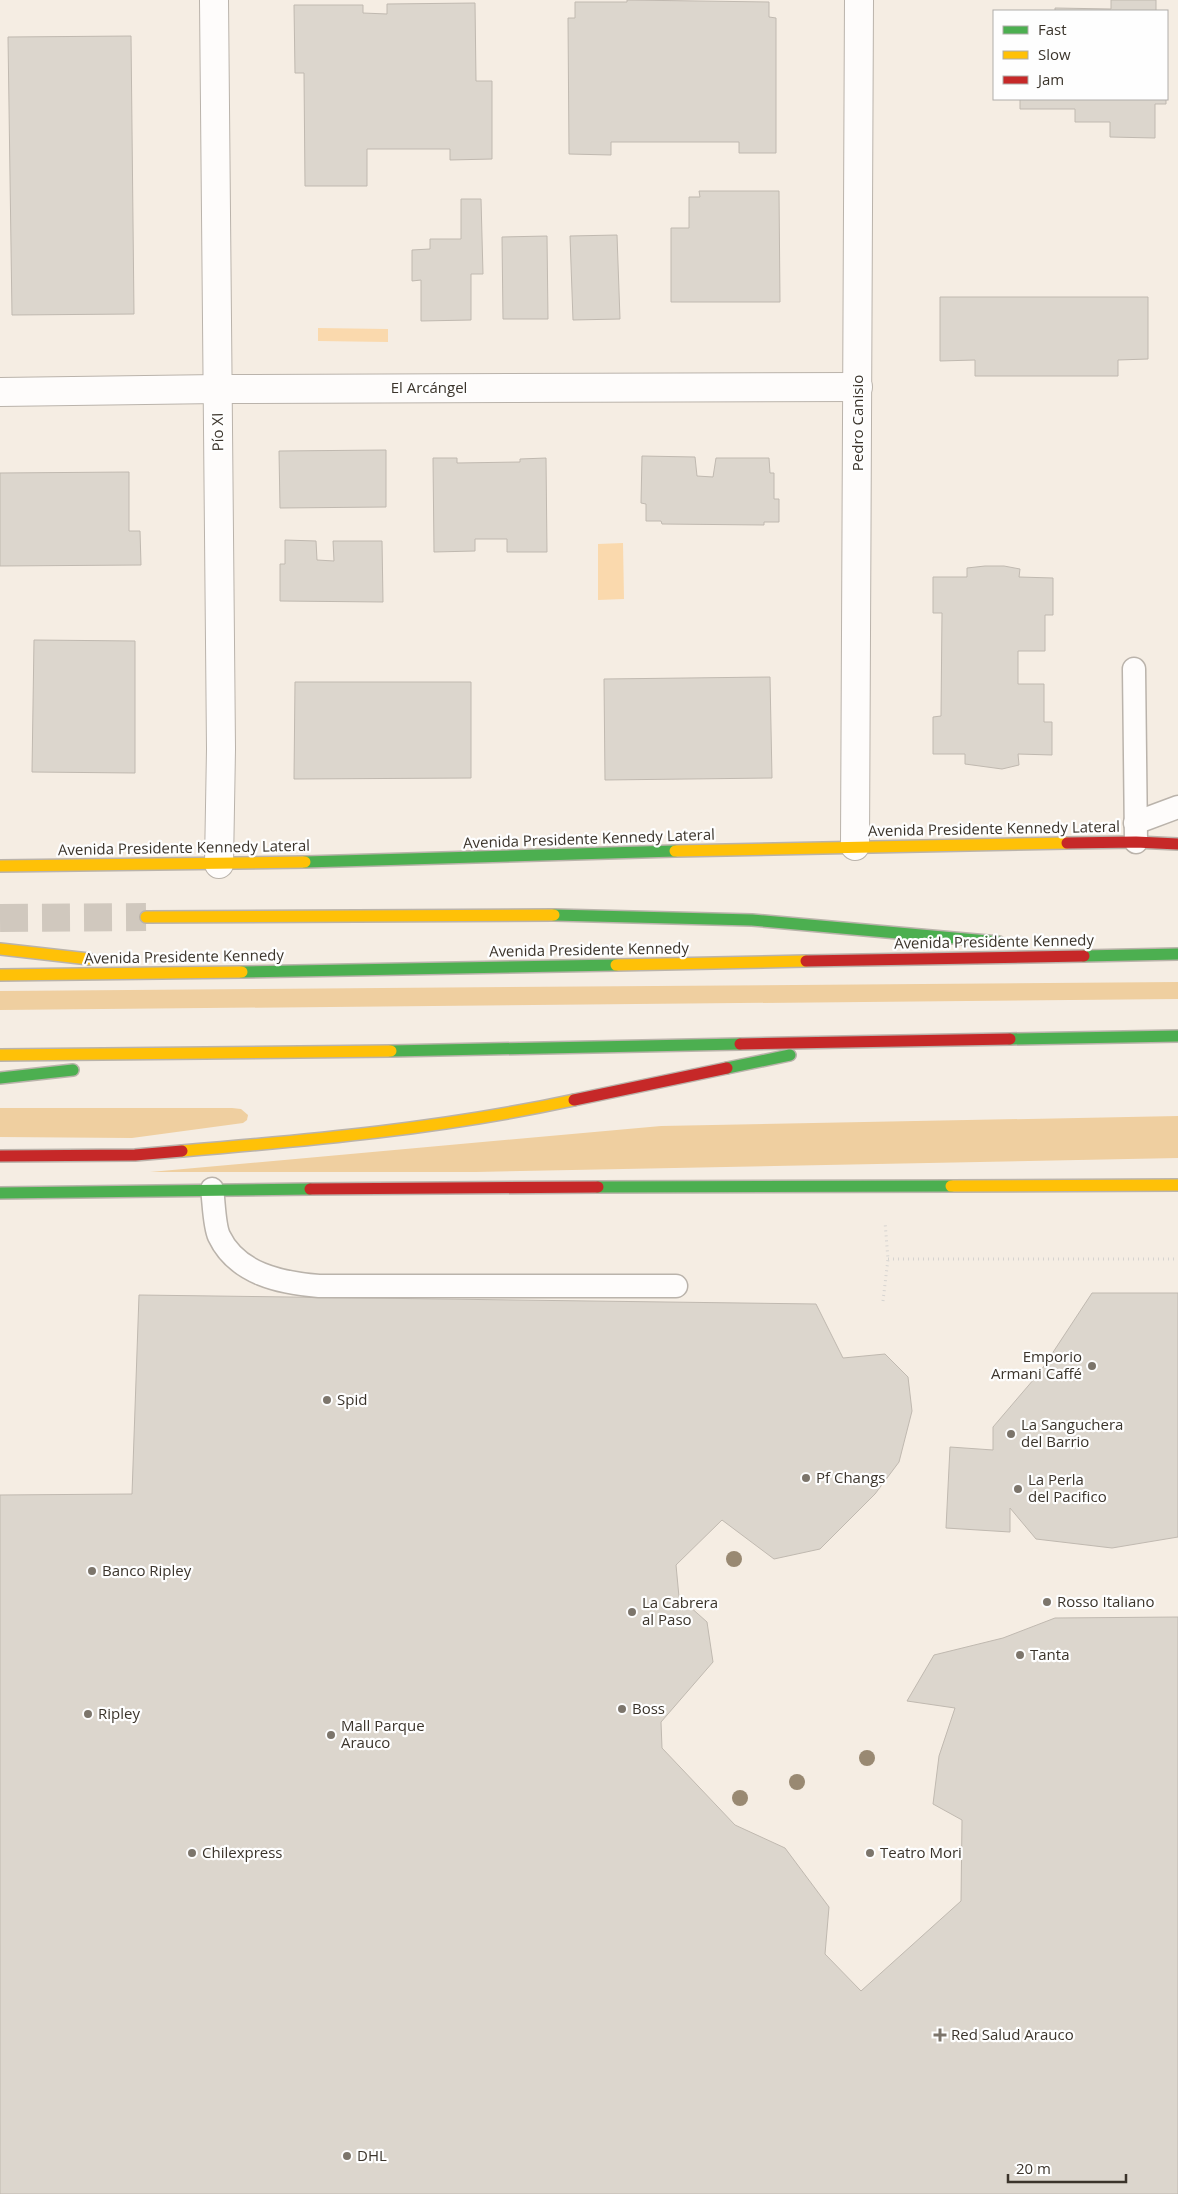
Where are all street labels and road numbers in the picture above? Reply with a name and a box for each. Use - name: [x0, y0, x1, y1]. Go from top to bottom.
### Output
- street label: Pedro Canisio: [847, 375, 867, 471]
- street label: El Arcángel: [391, 377, 467, 397]
- street label: Pío XI: [207, 413, 227, 451]
- street label: Avenida Presidente Kennedy Lateral: [868, 816, 1120, 840]
- street label: Avenida Presidente Kennedy Lateral: [463, 824, 715, 852]
- street label: Avenida Presidente Kennedy Lateral: [58, 835, 310, 859]
- street label: Avenida Presidente Kennedy: [894, 929, 1095, 953]
- street label: Avenida Presidente Kennedy: [489, 937, 690, 961]
- street label: Avenida Presidente Kennedy: [84, 944, 285, 968]

